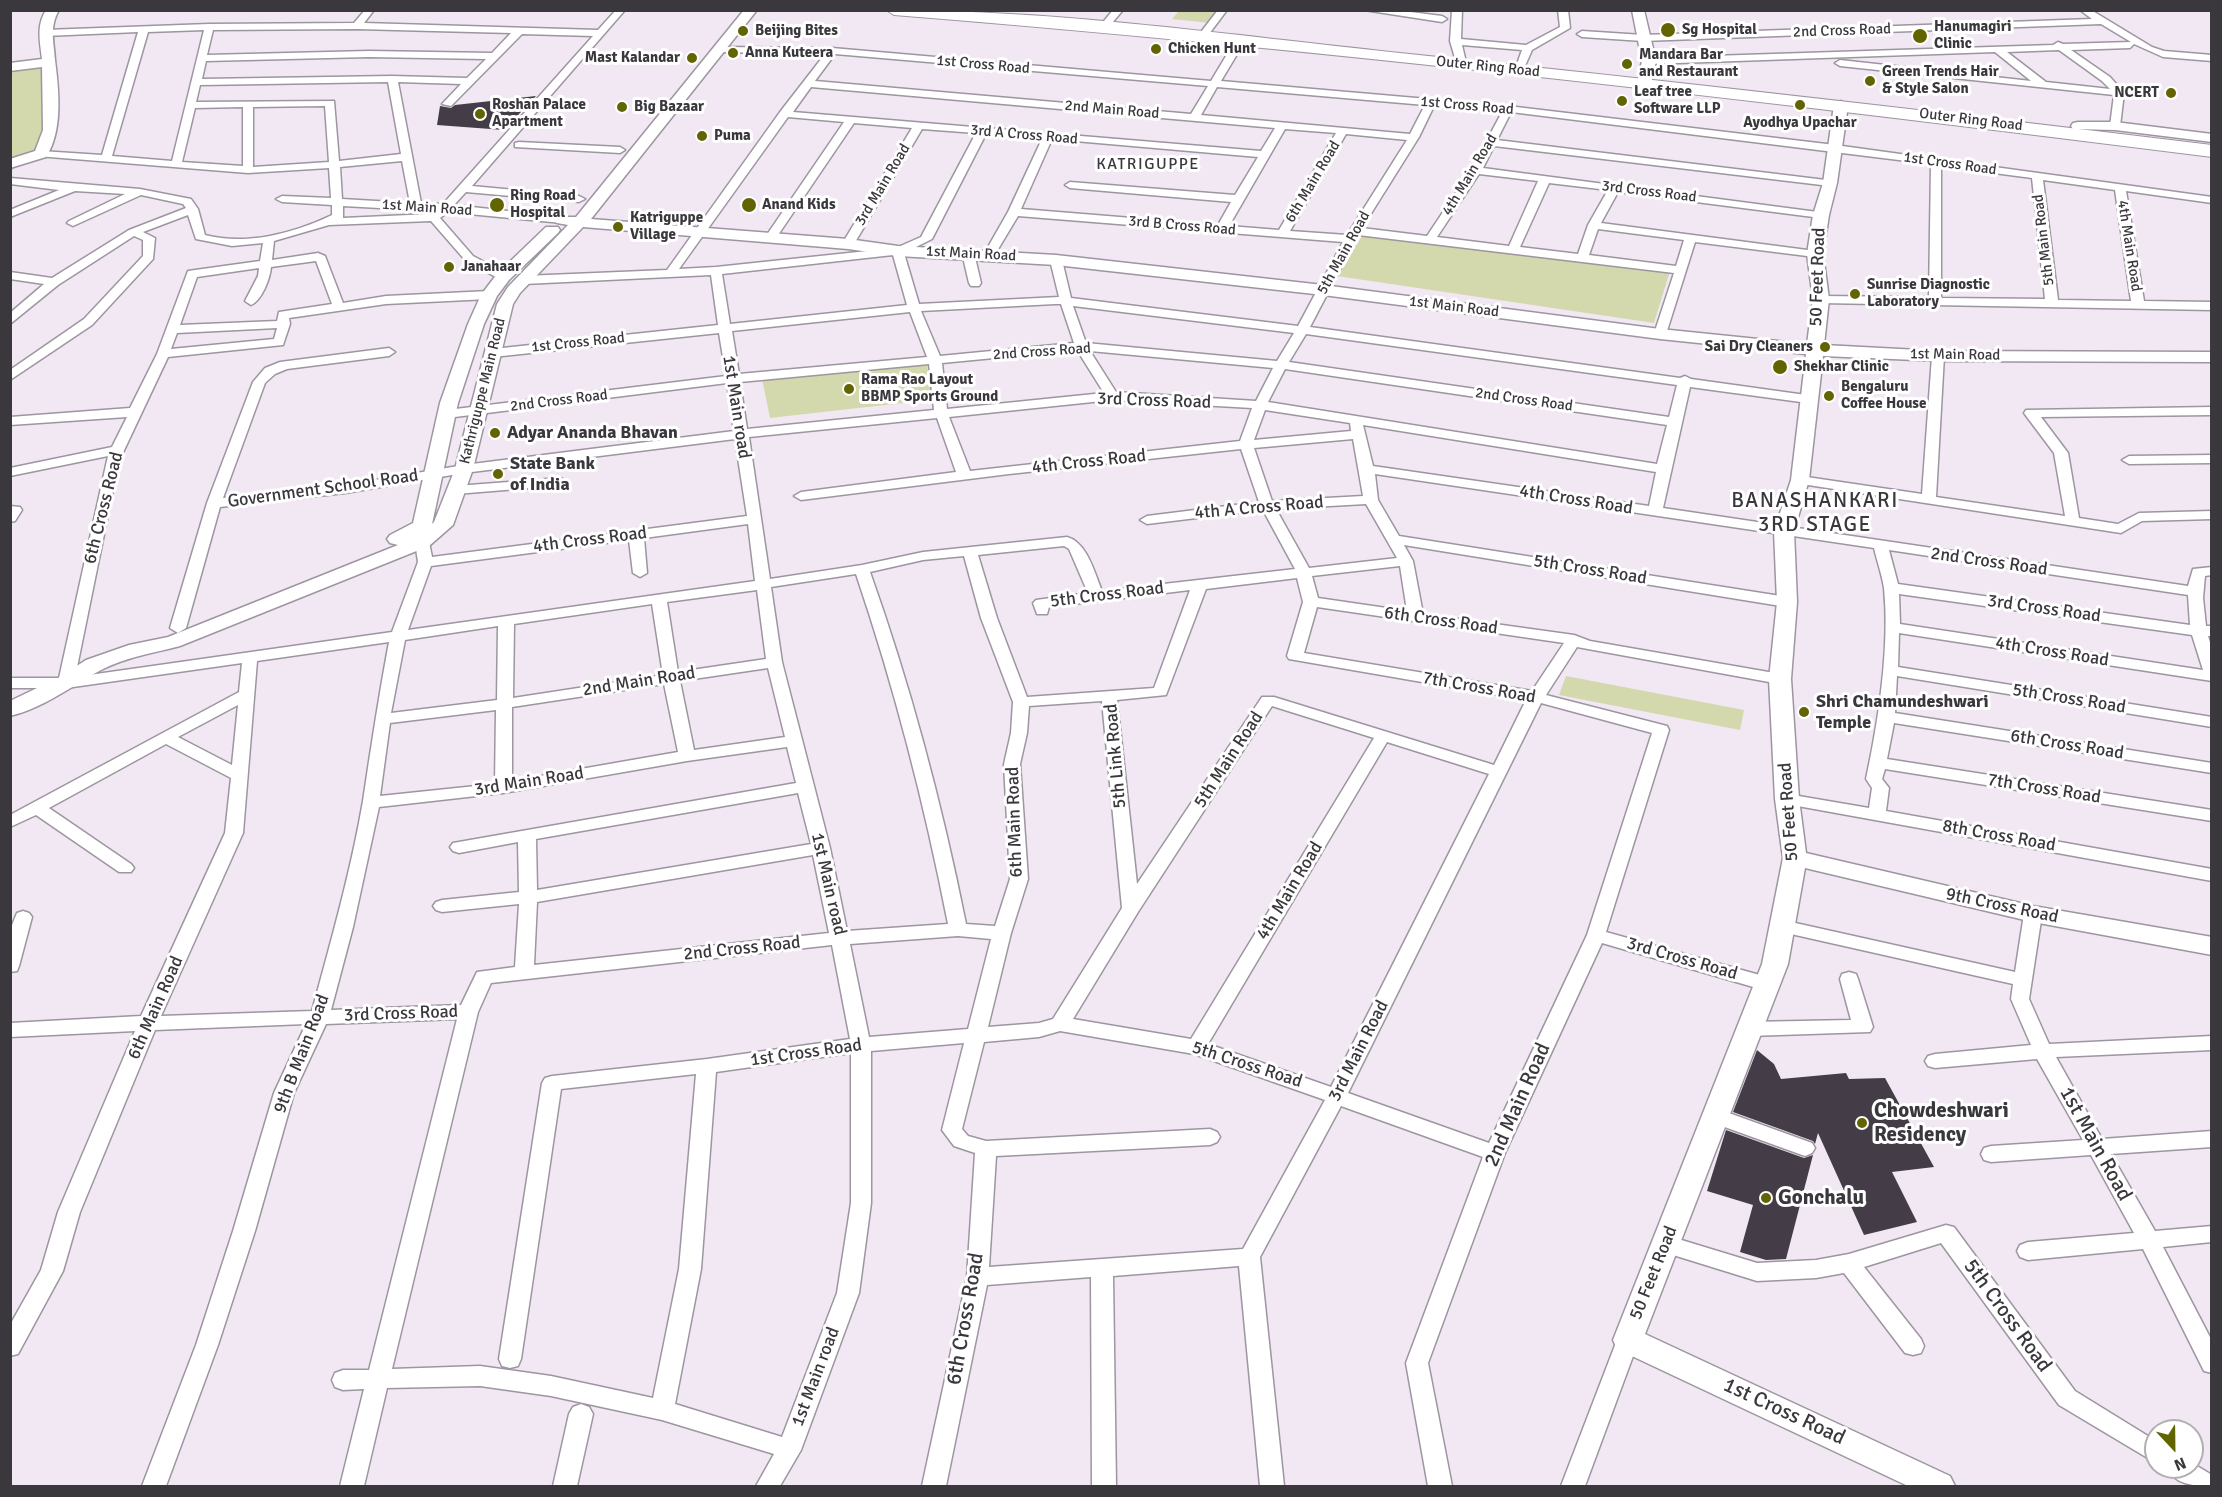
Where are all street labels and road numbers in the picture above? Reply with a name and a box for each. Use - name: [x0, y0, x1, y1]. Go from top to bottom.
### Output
- street label: 2nd Cross Road: [1793, 20, 1891, 42]
- street label: 1st Cross Road: [935, 52, 1031, 78]
- street label: Outer Ring Road: [1435, 53, 1541, 81]
- street label: 1st Cross Road: [1419, 93, 1515, 119]
- street label: 2nd Main Road: [1064, 97, 1160, 123]
- street label: Outer Ring Road: [1918, 105, 2024, 135]
- street label: 3rd A Cross Road: [969, 121, 1079, 149]
- street label: 4th Main Road: [1439, 131, 1501, 219]
- street label: 6th Main Road: [1282, 138, 1344, 226]
- street label: 3rd Main Road: [852, 141, 914, 229]
- street label: 1st Cross Road: [1902, 149, 1998, 179]
- street label: 3rd Cross Road: [1601, 177, 1697, 207]
- street label: 5th Main Road: [2029, 193, 2059, 287]
- street label: 1st Main Road: [381, 196, 473, 220]
- street label: 4th Main Road: [2113, 199, 2145, 293]
- street label: 5th Main Road: [1314, 208, 1374, 298]
- street label: 3rd B Cross Road: [1128, 212, 1236, 240]
- street label: 50 Feet Road: [1805, 227, 1831, 327]
- street label: 1st Main Road: [925, 243, 1017, 265]
- street label: 1st Main Road: [1408, 293, 1500, 321]
- street label: Kathriguppe Main Road: [456, 316, 510, 466]
- street label: 1st Cross Road: [530, 329, 626, 357]
- street label: 2nd Cross Road: [992, 340, 1092, 364]
- street label: 1st Main Road: [1910, 345, 2000, 365]
- street label: 1st Main road: [717, 354, 755, 460]
- street label: 2nd Cross Road: [1474, 384, 1574, 416]
- street label: 2nd Cross Road: [509, 386, 609, 416]
- street label: 3rd Cross Road: [1096, 388, 1212, 414]
- street label: 4th Cross Road: [1031, 445, 1147, 479]
- street label: 6th Cross Road: [80, 450, 128, 566]
- street label: Government School Road: [226, 465, 420, 513]
- street label: 4th Cross Road: [1518, 480, 1634, 520]
- street label: 4th A Cross Road: [1194, 492, 1324, 524]
- street label: 4th Cross Road: [532, 522, 648, 558]
- street label: 2nd Cross Road: [1929, 543, 2049, 581]
- street label: 5th Cross Road: [1532, 550, 1648, 590]
- street label: 5th Cross Road: [1049, 577, 1165, 613]
- street label: 3rd Cross Road: [1986, 590, 2102, 628]
- street label: 6th Cross Road: [1383, 602, 1499, 640]
- street label: 4th Cross Road: [1994, 632, 2110, 672]
- street label: 2nd Main Road: [581, 662, 697, 702]
- street label: 7th Cross Road: [1421, 667, 1537, 709]
- street label: 5th Cross Road: [2011, 679, 2127, 719]
- street label: 5th Link Road: [1101, 703, 1131, 809]
- street label: 5th Main Road: [1190, 708, 1268, 812]
- street label: 6th Cross Road: [2009, 725, 2125, 765]
- street label: 50 Feet Road: [1775, 762, 1803, 862]
- street label: 3rd Main Road: [473, 763, 585, 801]
- street label: 6th Main Road: [1002, 766, 1028, 878]
- street label: 7th Cross Road: [1986, 769, 2102, 809]
- street label: 8th Cross Road: [1941, 815, 2057, 857]
- street label: 1st Main road: [806, 831, 850, 937]
- street label: 4th Main Road: [1252, 838, 1328, 944]
- street label: 9th Cross Road: [1944, 884, 2060, 928]
- street label: 2nd Cross Road: [682, 932, 802, 966]
- street label: 3rd Cross Road: [1624, 933, 1740, 985]
- street label: 6th Main Road: [124, 953, 188, 1063]
- street label: 9th B Main Road: [269, 992, 335, 1116]
- street label: 3rd Main Road: [1324, 997, 1394, 1105]
- street label: 3rd Cross Road: [343, 1001, 459, 1027]
- street label: 1st Cross Road: [749, 1034, 863, 1072]
- street label: 5th Cross Road: [1189, 1037, 1305, 1093]
- street label: 2nd Main Road: [1479, 1039, 1557, 1171]
- street label: 1st Main Road: [2053, 1082, 2137, 1206]
- street label: 50 Feet Road: [1625, 1223, 1683, 1323]
- street label: 6th Cross Road: [942, 1251, 990, 1387]
- street label: 5th Cross Road: [1958, 1255, 2056, 1377]
- street label: 1st Main road: [787, 1324, 845, 1430]
- street label: 1st Cross Road: [1719, 1373, 1849, 1451]

